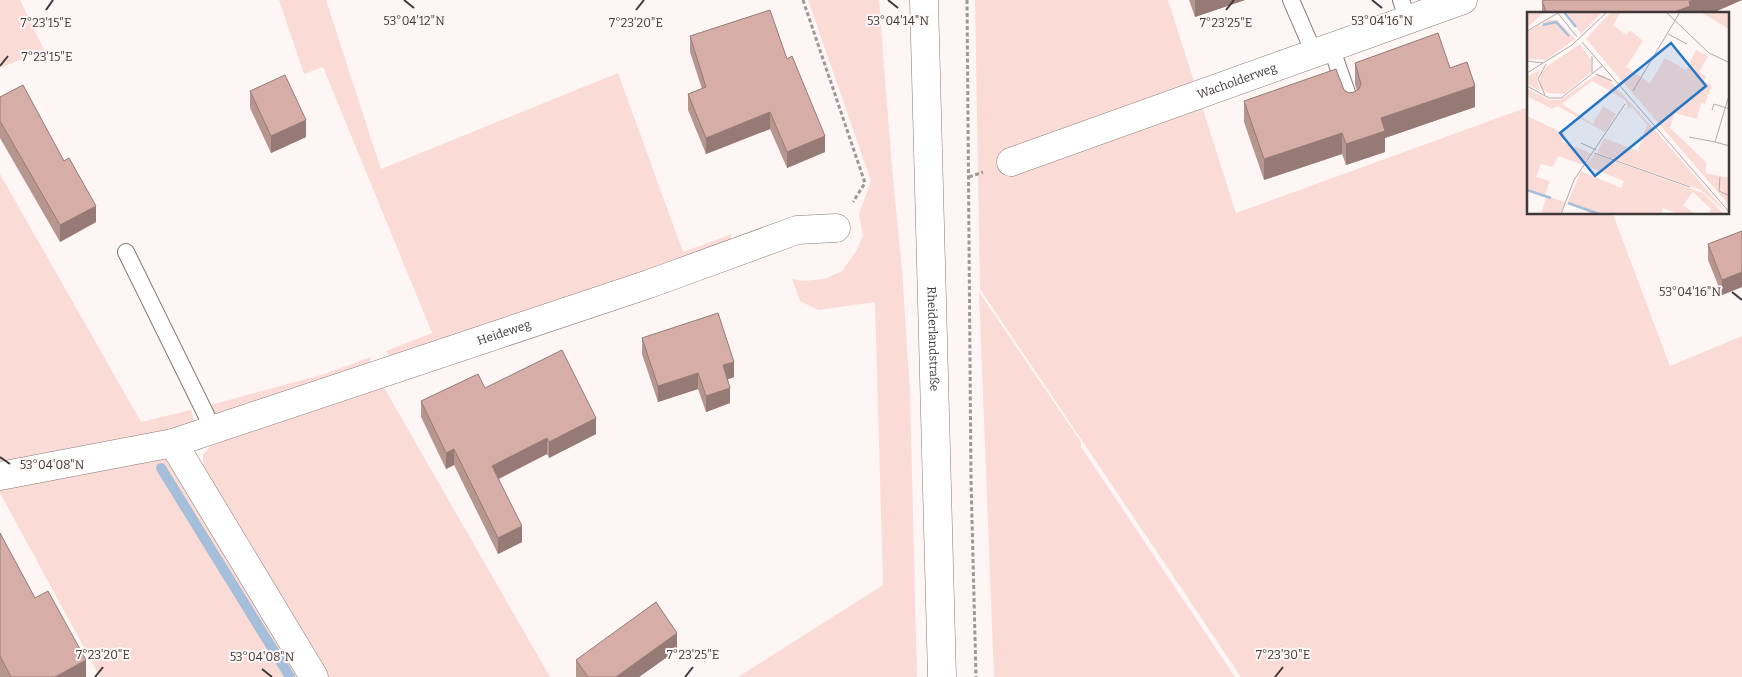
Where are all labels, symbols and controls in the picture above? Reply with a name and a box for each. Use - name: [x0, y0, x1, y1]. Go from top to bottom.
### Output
- inset map: [1527, 12, 1730, 215]
- text: 53°04'12"N: [383, 14, 445, 28]
- text: 53°04'14"N: [867, 14, 929, 28]
- text: 53°04'16"N: [1351, 14, 1413, 28]
- text: 7°23'15"E: [21, 16, 71, 30]
- text: 7°23'20"E: [609, 16, 663, 30]
- text: 7°23'25"E: [1200, 16, 1252, 30]
- text: 7°23'15"E: [22, 50, 72, 64]
- street label: Wacholderweg: [1195, 60, 1279, 102]
- text: 53°04'16"N: [1659, 285, 1721, 299]
- street label: Rheiderlandstraße: [925, 286, 941, 391]
- street label: Heideweg: [475, 317, 533, 348]
- text: 53°04'08"N: [20, 458, 85, 472]
- text: 7°23'20"E: [76, 648, 130, 662]
- text: 7°23'25"E: [667, 648, 719, 662]
- text: 7°23'30"E: [1256, 648, 1310, 662]
- text: 53°04'08"N: [230, 650, 295, 664]

